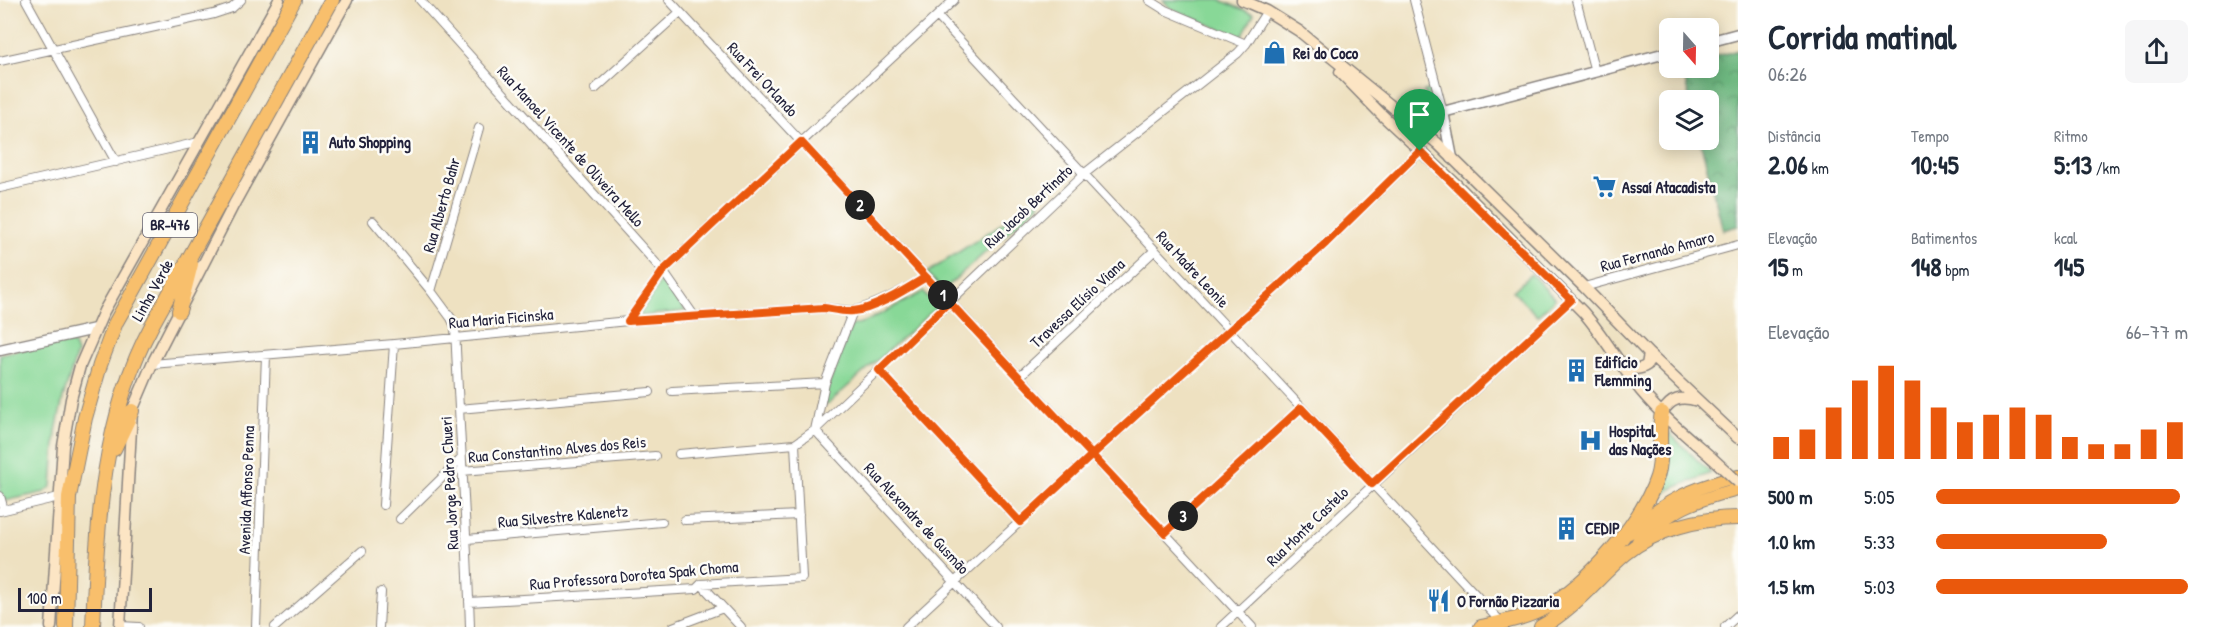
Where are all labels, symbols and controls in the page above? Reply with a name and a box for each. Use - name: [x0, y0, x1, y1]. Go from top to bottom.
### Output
- text: Corrida matinal: [1768, 15, 1956, 59]
- north arrow: [1659, 18, 1719, 78]
- map controls: [1659, 18, 1719, 150]
- button: share: [2125, 20, 2188, 83]
- street label: Rua Frei Orlando: [723, 37, 804, 122]
- shop icon: Rei do Coco: [1262, 40, 1288, 66]
- place label: Rei do Coco: [1293, 42, 1359, 64]
- text: 06:26: [1768, 60, 1807, 87]
- street label: Rua Manoel Vicente de Oliveira Mello: [493, 61, 650, 232]
- pin: [1394, 89, 1445, 151]
- button: layers: [1659, 90, 1719, 150]
- icon: arrive: [1403, 98, 1436, 131]
- text: Distância: [1768, 125, 1820, 147]
- text: Tempo: [1911, 125, 1949, 147]
- text: Ritmo: [2054, 125, 2088, 147]
- building icon: Auto Shopping: [298, 129, 324, 155]
- place label: Auto Shopping: [329, 131, 411, 154]
- text: 2.06: [1768, 147, 1808, 182]
- text: 10:45: [1911, 147, 1959, 182]
- text: 5:13: [2054, 147, 2092, 182]
- street label: Rua Alberto Bahr: [417, 155, 465, 255]
- text: km: [1808, 157, 1829, 179]
- text: /km: [2092, 157, 2120, 179]
- street label: Rua Jacob Bertinato: [979, 159, 1078, 253]
- supermarket icon: Assaí Atacadista: [1591, 174, 1617, 200]
- place label: Assaí Atacadista: [1622, 176, 1716, 198]
- pin: 2: [845, 190, 875, 220]
- text: 2: [856, 194, 864, 216]
- road number: BR-476: [143, 213, 197, 237]
- street label: Rua Fernando Amaro: [1598, 225, 1717, 277]
- street label: Rua Madre Leonie: [1152, 226, 1235, 313]
- text: Elevação: [1768, 227, 1817, 249]
- text: Batimentos: [1911, 227, 1977, 249]
- text: kcal: [2054, 227, 2077, 249]
- text: 15: [1768, 249, 1788, 284]
- text: 148: [1911, 249, 1941, 284]
- text: 145: [2054, 249, 2084, 284]
- street label: Travessa Elísio Viana: [1025, 253, 1129, 353]
- street label: Linha Verde: [126, 255, 178, 325]
- text: m: [1788, 259, 1803, 281]
- text: bpm: [1941, 259, 1969, 281]
- pin: 1: [928, 280, 958, 310]
- text: 1: [940, 284, 946, 306]
- street label: Rua Maria Ficinska: [448, 302, 554, 334]
- text: Elevação: [1768, 318, 1830, 345]
- text: 66–77 m: [2126, 318, 2188, 345]
- place label: Edifício Flemming: [1594, 351, 1651, 392]
- building icon: Edifício Flemming: [1564, 358, 1590, 384]
- street label: Rua Jorge Pedro Chueri: [435, 416, 463, 550]
- place label: Hospital das Nações: [1609, 420, 1672, 460]
- street label: Avenida Affonso Penna: [233, 425, 259, 555]
- hospital icon: Hospital das Nações: [1578, 427, 1604, 453]
- street label: Rua Constantino Alves dos Reis: [467, 430, 647, 468]
- street label: Rua Alexandre de Gusmão: [859, 457, 975, 579]
- street label: Rua Monte Castelo: [1261, 481, 1353, 571]
- text: 500 m: [1768, 483, 1813, 510]
- text: 5:05: [1864, 483, 1895, 510]
- street label: Rua Silvestre Kalenetz: [497, 499, 629, 533]
- pin: 3: [1168, 501, 1198, 531]
- text: 3: [1179, 505, 1187, 527]
- building icon: CEDIP: [1554, 515, 1580, 541]
- place label: CEDIP: [1585, 517, 1620, 539]
- text: 1.0 km: [1768, 528, 1815, 555]
- text: 5:33: [1864, 528, 1895, 555]
- street label: Rua Professora Dorotea Spak Choma: [529, 555, 739, 595]
- text: 1.5 km: [1768, 573, 1815, 600]
- text: 5:03: [1864, 573, 1895, 600]
- scale bar: [18, 585, 152, 612]
- text: 100 m: [27, 587, 62, 609]
- restaurant icon: O Fornão Pizzaria: [1426, 588, 1452, 614]
- place label: O Fornão Pizzaria: [1457, 590, 1560, 612]

